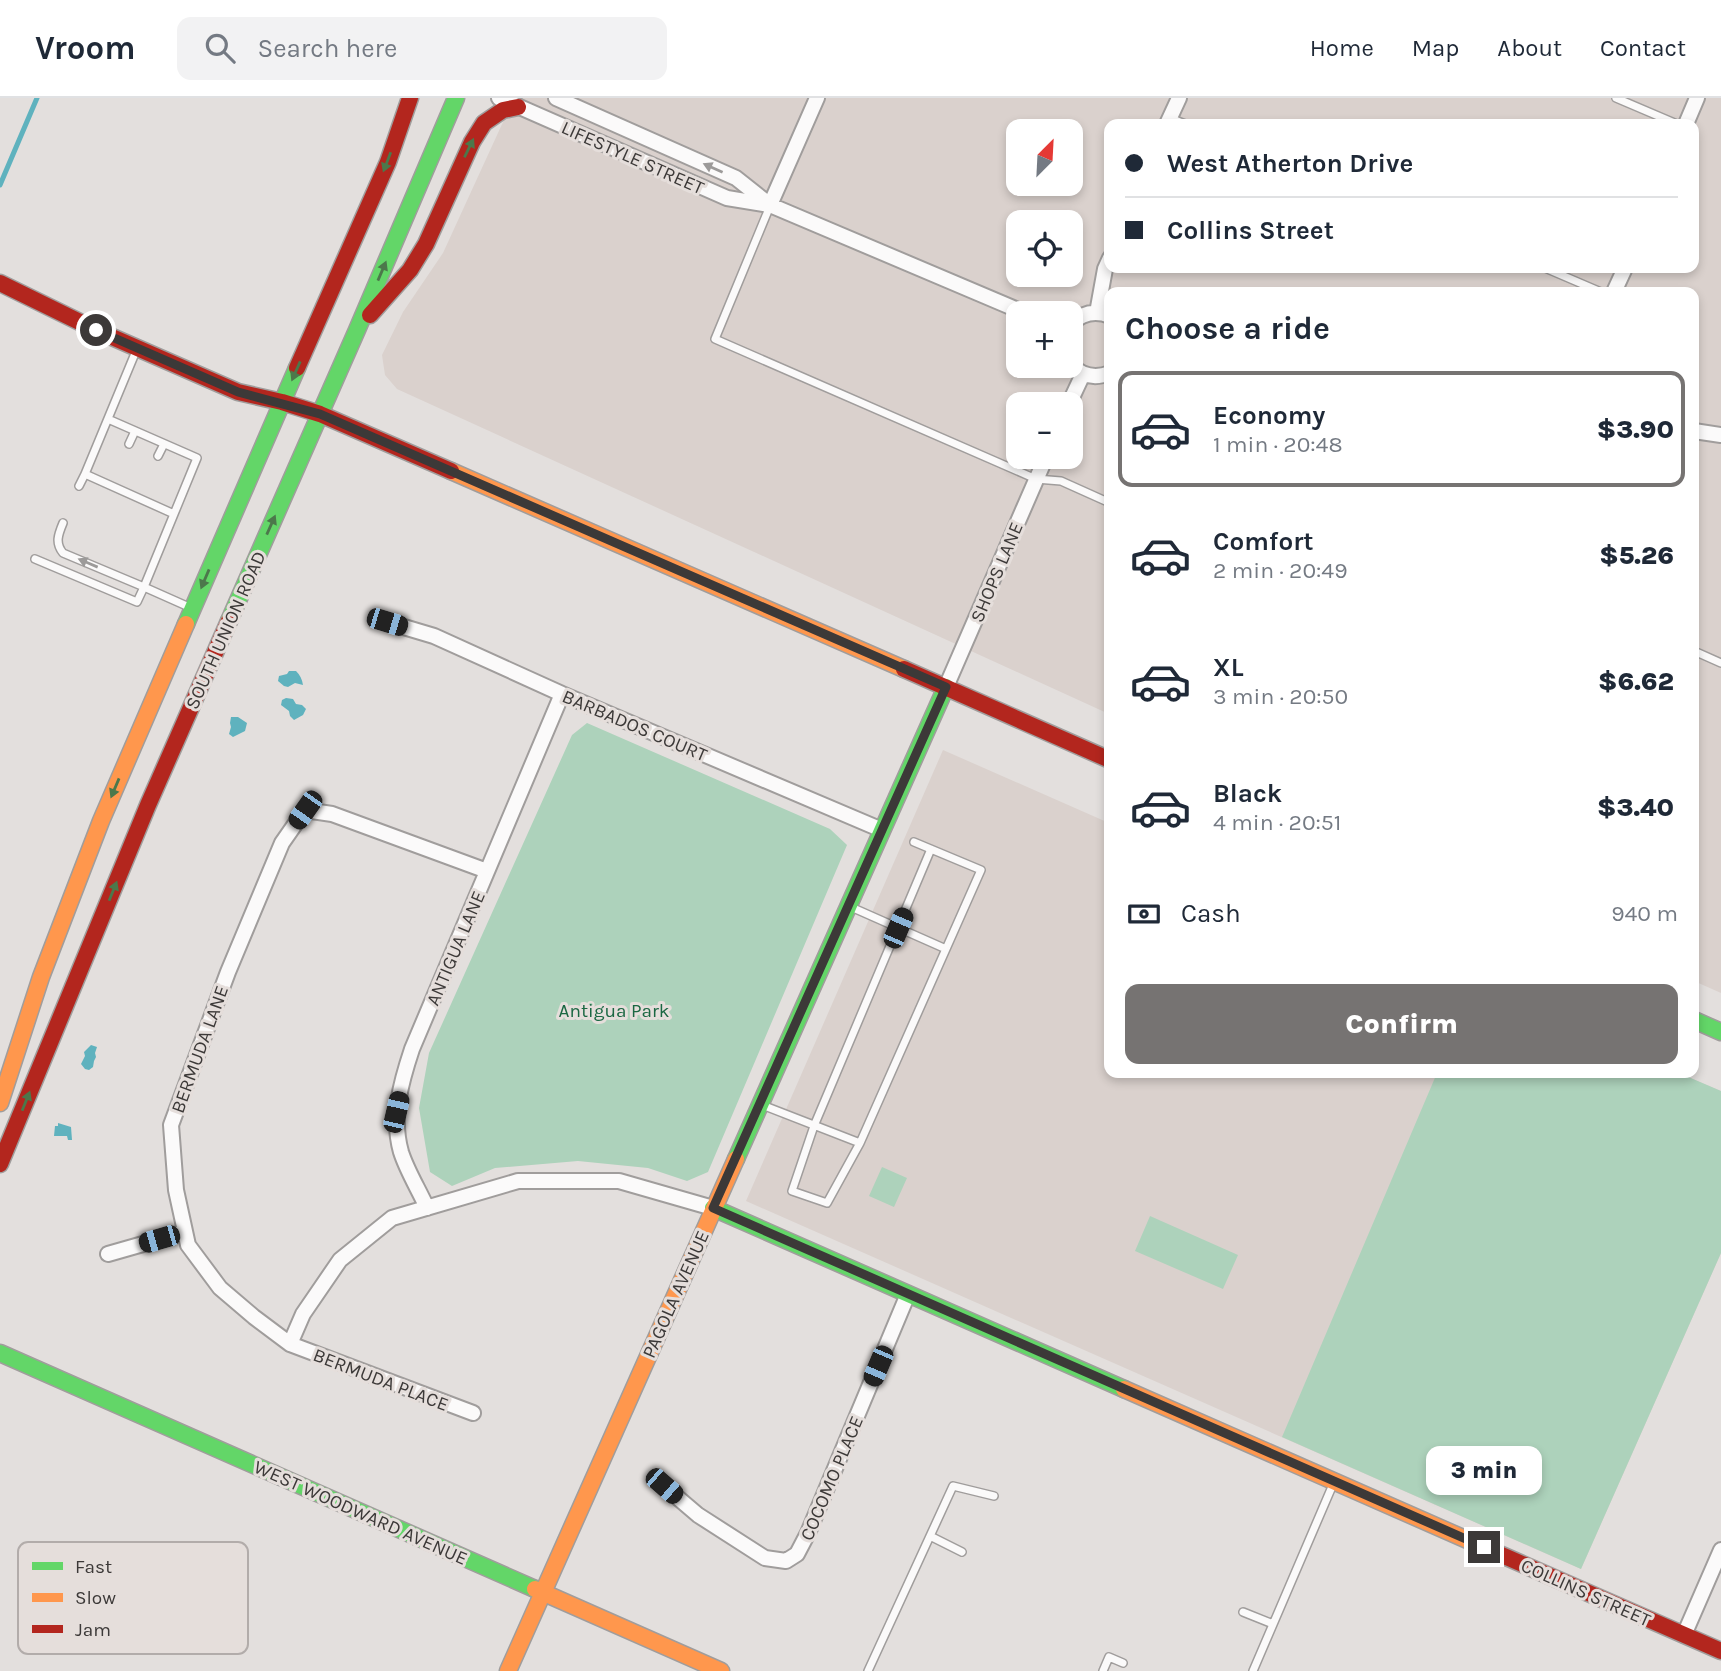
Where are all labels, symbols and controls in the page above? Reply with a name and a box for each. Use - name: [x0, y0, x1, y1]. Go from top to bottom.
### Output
- search box: [177, 17, 667, 80]
- text: Vroom: [35, 29, 135, 67]
- icon: search: [201, 29, 239, 67]
- text: Search here: [257, 33, 397, 64]
- text: Home: [1310, 34, 1374, 62]
- text: Map: [1412, 34, 1459, 62]
- text: About: [1497, 34, 1562, 62]
- text: Contact: [1600, 34, 1686, 62]
- street label: LIFESTYLE STREET: [558, 117, 708, 199]
- north arrow: [1006, 119, 1083, 196]
- map controls: [1006, 119, 1083, 469]
- one-way arrow: [464, 138, 475, 158]
- text: West Atherton Drive: [1167, 148, 1413, 179]
- one-way arrow: [382, 152, 393, 173]
- one-way arrow: [703, 162, 724, 173]
- button: locate: [1006, 210, 1083, 287]
- text: Collins Street: [1167, 215, 1334, 246]
- one-way arrow: [377, 261, 388, 282]
- button: +: [1006, 301, 1083, 378]
- text: Choose a ride: [1125, 310, 1330, 347]
- route start: [80, 314, 112, 346]
- one-way arrow: [290, 361, 302, 381]
- button: −: [1006, 392, 1083, 469]
- icon: car: [1129, 398, 1192, 461]
- text: Economy: [1213, 400, 1325, 431]
- text: $3.90: [1597, 414, 1674, 445]
- text: 1 min · 20:48: [1213, 431, 1343, 458]
- one-way arrow: [266, 514, 277, 535]
- street label: SHOPS LANE: [966, 519, 1028, 626]
- icon: car: [1129, 524, 1192, 587]
- text: Comfort: [1213, 526, 1314, 557]
- text: $5.26: [1599, 540, 1674, 571]
- street label: SOUTH UNION ROAD: [181, 548, 271, 713]
- text: 2 min · 20:49: [1213, 557, 1348, 584]
- one-way arrow: [78, 558, 99, 569]
- one-way arrow: [199, 569, 210, 590]
- car: [364, 606, 411, 638]
- icon: car: [1129, 650, 1192, 713]
- text: XL: [1213, 652, 1244, 683]
- text: $6.62: [1598, 666, 1674, 697]
- text: 3 min · 20:50: [1213, 683, 1348, 710]
- street label: BARBADOS COURT: [559, 685, 711, 767]
- icon: car: [1129, 776, 1192, 839]
- one-way arrow: [110, 778, 121, 799]
- text: Black: [1213, 778, 1282, 809]
- car: [285, 787, 326, 833]
- text: $3.40: [1597, 792, 1674, 823]
- text: 4 min · 20:51: [1213, 809, 1341, 836]
- one-way arrow: [107, 880, 118, 901]
- street label: ANTIGUA LANE: [422, 888, 490, 1009]
- icon: cash: [1125, 895, 1163, 933]
- text: Cash: [1181, 898, 1241, 929]
- text: 940 m: [1611, 900, 1678, 927]
- car: [881, 905, 916, 951]
- street label: BERMUDA LANE: [167, 983, 233, 1116]
- button: Confirm: [1125, 984, 1678, 1064]
- park label: Antigua Park: [559, 1000, 670, 1022]
- car: [382, 1089, 411, 1135]
- one-way arrow: [21, 1091, 32, 1112]
- car: [136, 1223, 183, 1255]
- street label: PAGOLA AVENUE: [638, 1227, 714, 1362]
- car: [861, 1343, 896, 1389]
- street label: BERMUDA PLACE: [310, 1344, 451, 1416]
- street label: COCOMO PLACE: [796, 1413, 868, 1544]
- callout: 3 min: [1426, 1446, 1542, 1494]
- street label: WEST WOODWARD AVENUE: [251, 1456, 471, 1570]
- text: 3 min: [1451, 1457, 1517, 1484]
- car: [642, 1464, 687, 1508]
- route end: [1468, 1531, 1500, 1563]
- legend: [18, 1542, 248, 1654]
- street label: COLLINS STREET: [1517, 1554, 1654, 1632]
- text: Fast: [75, 1556, 112, 1578]
- text: Slow: [75, 1587, 116, 1609]
- text: Jam: [75, 1619, 111, 1641]

